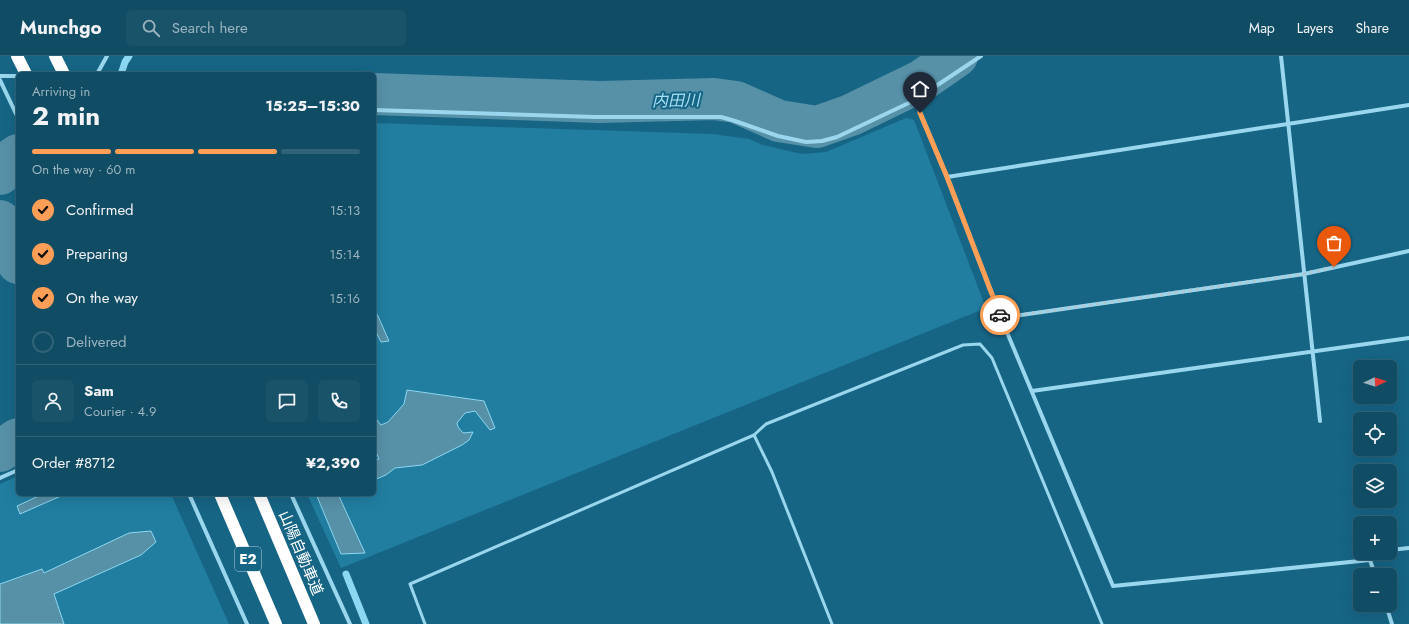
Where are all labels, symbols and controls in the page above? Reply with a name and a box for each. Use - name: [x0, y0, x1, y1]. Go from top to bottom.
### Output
- search box: [126, 10, 406, 46]
- text: Munchgo: [20, 14, 102, 41]
- icon: search: [140, 17, 162, 39]
- text: Search here: [172, 17, 248, 39]
- text: Map: [1249, 18, 1275, 38]
- text: Layers: [1297, 18, 1333, 38]
- text: Share: [1355, 18, 1389, 38]
- pin: [903, 72, 937, 113]
- icon: home: [909, 78, 931, 100]
- text: Arriving in: [32, 82, 90, 101]
- water label: 内田川: [652, 89, 702, 112]
- text: 15:25–15:30: [265, 95, 360, 117]
- text: 2 min: [32, 97, 100, 135]
- text: On the way · 60 m: [32, 160, 135, 179]
- icon: check: [32, 199, 54, 221]
- text: Confirmed: [66, 199, 134, 221]
- text: 15:13: [330, 201, 360, 220]
- pin: [1317, 226, 1351, 267]
- icon: bag: [1323, 232, 1345, 254]
- icon: check: [32, 243, 54, 265]
- text: Preparing: [66, 243, 128, 265]
- text: 15:14: [329, 245, 360, 264]
- icon: check: [32, 287, 54, 309]
- text: On the way: [66, 287, 138, 309]
- text: 15:16: [330, 289, 360, 308]
- courier: [980, 295, 1020, 335]
- icon: car: [989, 304, 1011, 326]
- text: Delivered: [66, 331, 127, 353]
- north arrow: [1353, 360, 1397, 404]
- map controls: [1353, 360, 1397, 612]
- button: person: [32, 380, 74, 422]
- text: Sam: [84, 380, 114, 402]
- button: chat: [266, 380, 308, 422]
- button: phone: [318, 380, 360, 422]
- text: Courier · 4.9: [84, 402, 157, 421]
- button: locate: [1353, 412, 1397, 456]
- text: Order #8712: [32, 452, 115, 474]
- text: ¥2,390: [306, 452, 360, 474]
- button: layers: [1353, 464, 1397, 508]
- street label: 山陽自動車道: [273, 507, 329, 599]
- button: +: [1353, 516, 1397, 560]
- road number: E2: [235, 547, 261, 571]
- button: −: [1353, 568, 1397, 612]

